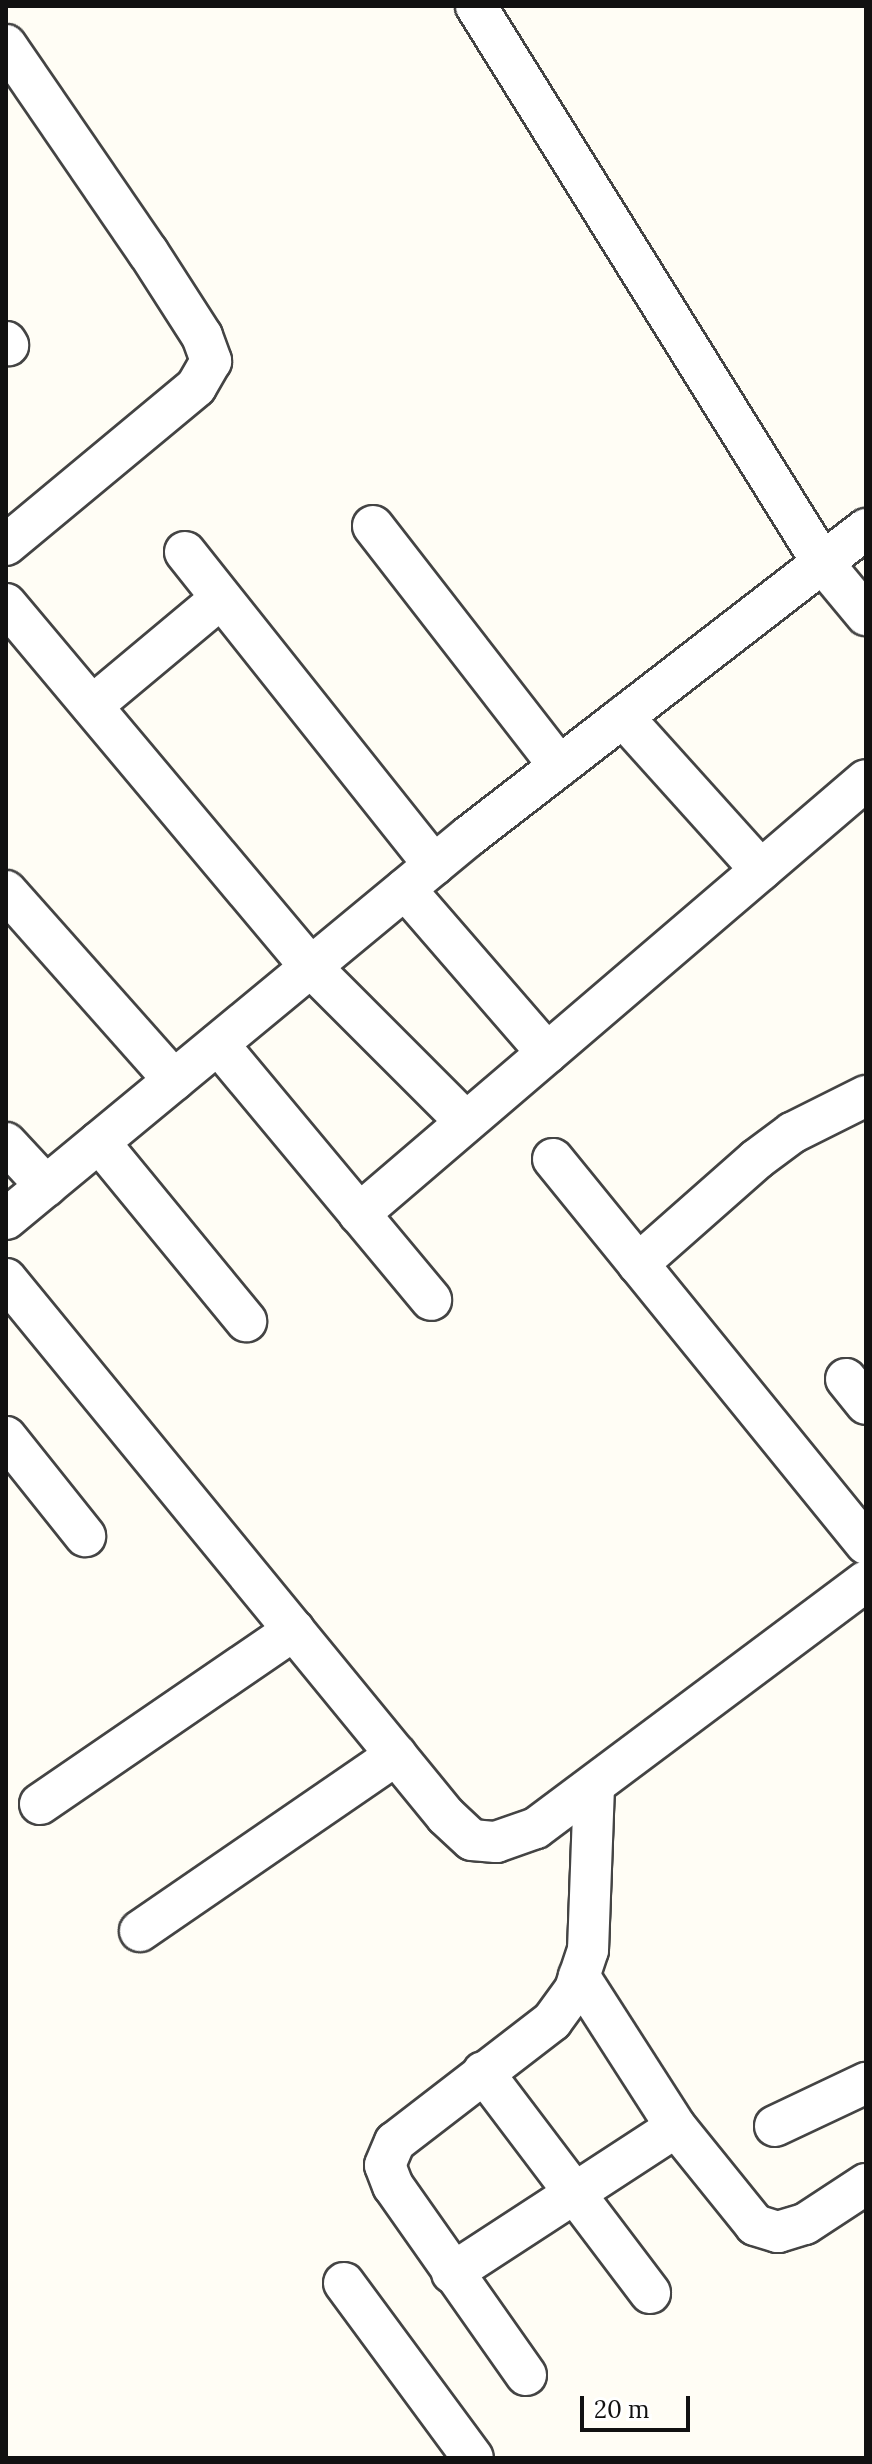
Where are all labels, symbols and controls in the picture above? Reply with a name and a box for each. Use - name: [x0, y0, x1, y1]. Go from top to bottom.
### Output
- scale bar: [584, 2380, 694, 2430]
- text: 20 m: [594, 2394, 650, 2425]

